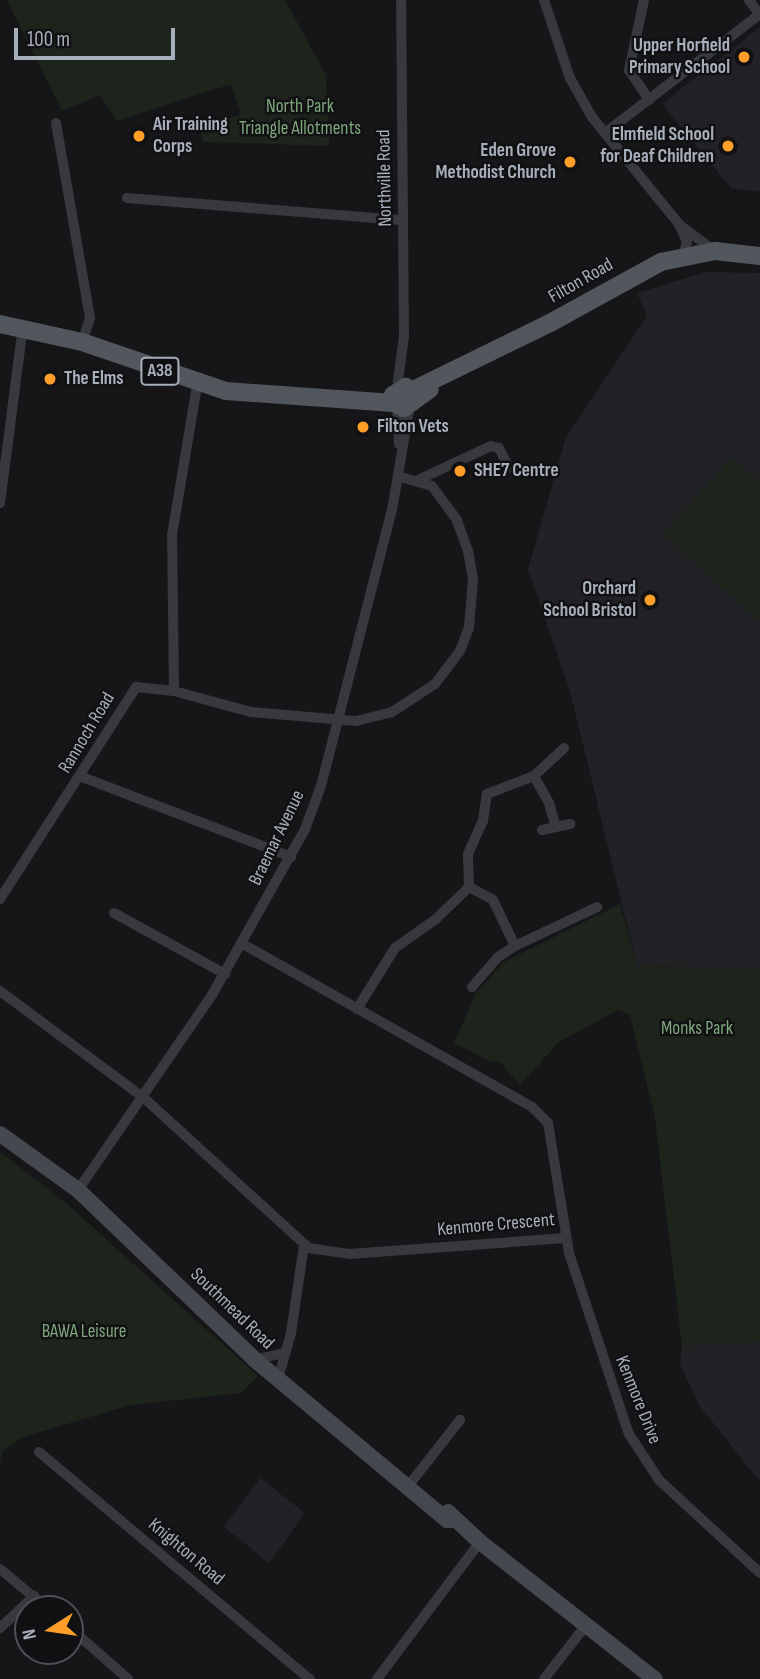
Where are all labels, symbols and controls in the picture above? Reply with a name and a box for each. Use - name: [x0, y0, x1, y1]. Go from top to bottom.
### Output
- scale bar: [18, 14, 178, 58]
- text: 100 m: [27, 27, 70, 52]
- place label: Upper Horfield Primary School: [629, 35, 730, 79]
- marker: Upper Horfield Primary School: [736, 49, 752, 65]
- park label: North Park Triangle Allotments: [239, 96, 361, 140]
- place label: Air Training Corps: [153, 114, 228, 158]
- place label: Elmfield School for Deaf Children: [600, 124, 714, 168]
- marker: Air Training Corps: [131, 128, 147, 144]
- street label: Northville Road: [373, 129, 397, 227]
- marker: Elmfield School for Deaf Children: [720, 138, 736, 154]
- place label: Eden Grove Methodist Church: [436, 140, 556, 184]
- marker: Eden Grove Methodist Church: [562, 154, 578, 170]
- street label: Filton Road: [545, 253, 617, 309]
- road number: A38: [139, 356, 181, 386]
- place label: The Elms: [64, 368, 124, 390]
- marker: The Elms: [42, 371, 58, 387]
- place label: Filton Vets: [377, 416, 449, 438]
- marker: Filton Vets: [355, 419, 371, 435]
- place label: SHE7 Centre: [474, 460, 559, 482]
- marker: SHE7 Centre: [452, 463, 468, 479]
- place label: Orchard School Bristol: [543, 578, 636, 622]
- marker: Orchard School Bristol: [642, 592, 658, 608]
- street label: Rannoch Road: [54, 688, 120, 778]
- street label: Braemar Avenue: [244, 787, 310, 889]
- park label: Monks Park: [661, 1018, 733, 1040]
- street label: Kenmore Crescent: [436, 1209, 556, 1241]
- street label: Southmead Road: [185, 1263, 279, 1355]
- park label: BAWA Leisure: [42, 1321, 126, 1343]
- street label: Kenmore Drive: [610, 1353, 666, 1447]
- street label: Knighton Road: [143, 1514, 229, 1590]
- north arrow: [14, 1595, 84, 1665]
- text: N: [18, 1627, 42, 1641]

